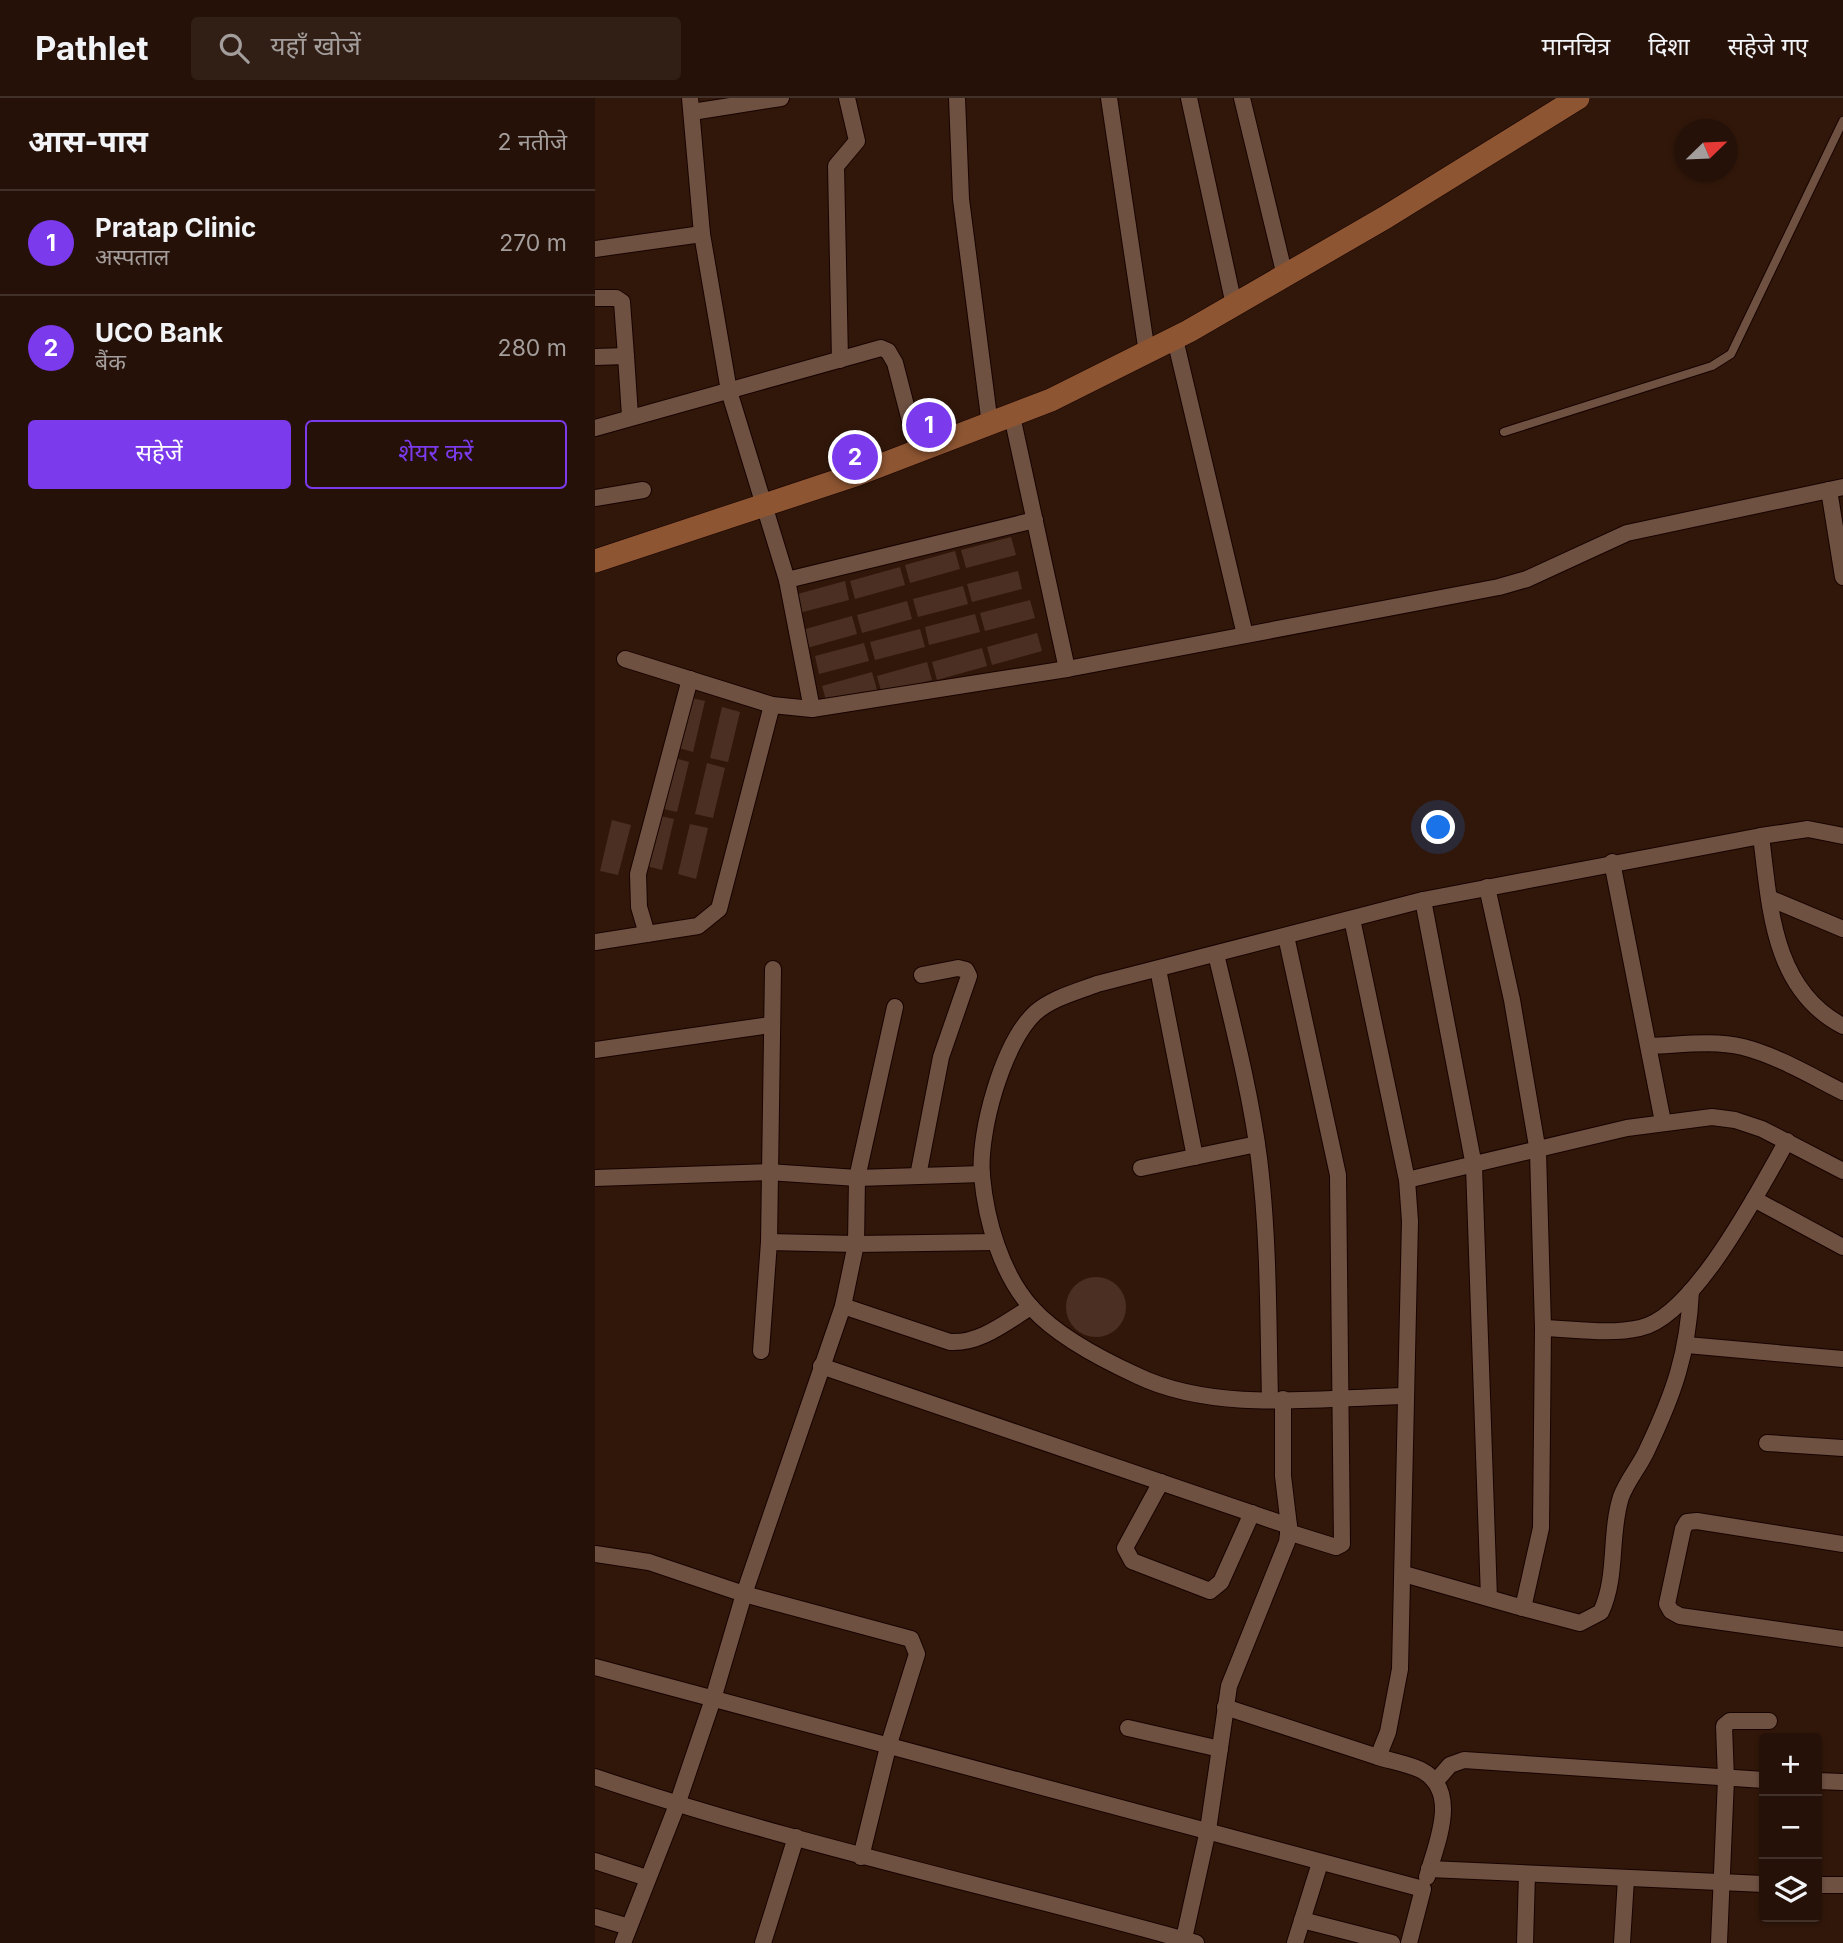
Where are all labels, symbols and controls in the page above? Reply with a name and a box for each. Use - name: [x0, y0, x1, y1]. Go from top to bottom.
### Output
- search box: [191, 17, 681, 80]
- text: Pathlet: [35, 28, 149, 68]
- icon: search: [215, 29, 253, 67]
- text: यहाँ खोजें: [271, 30, 361, 61]
- text: मानचित्र: [1542, 32, 1610, 61]
- text: दिशा: [1648, 32, 1690, 61]
- text: सहेजे गए: [1728, 32, 1808, 61]
- north arrow: [1675, 119, 1738, 182]
- text: आस-पास: [28, 123, 148, 159]
- text: 2 नतीजे: [498, 128, 567, 156]
- text: Pratap Clinic: [95, 212, 256, 243]
- text: 1: [46, 229, 56, 257]
- text: 270 m: [499, 229, 567, 257]
- text: अस्पताल: [95, 243, 169, 271]
- text: UCO Bank: [95, 317, 223, 348]
- text: 2: [44, 334, 58, 362]
- text: 280 m: [498, 334, 567, 362]
- text: बैंक: [95, 348, 126, 376]
- pin: 1: [906, 399, 952, 451]
- button: सहेजें: [28, 420, 291, 489]
- button: शेयर करें: [305, 420, 567, 489]
- pin: 2: [832, 431, 878, 483]
- your location: [1421, 810, 1455, 844]
- map controls: [1759, 1733, 1822, 1922]
- button: +: [1759, 1733, 1822, 1796]
- button: −: [1759, 1796, 1822, 1859]
- button: layers: [1759, 1859, 1822, 1922]

